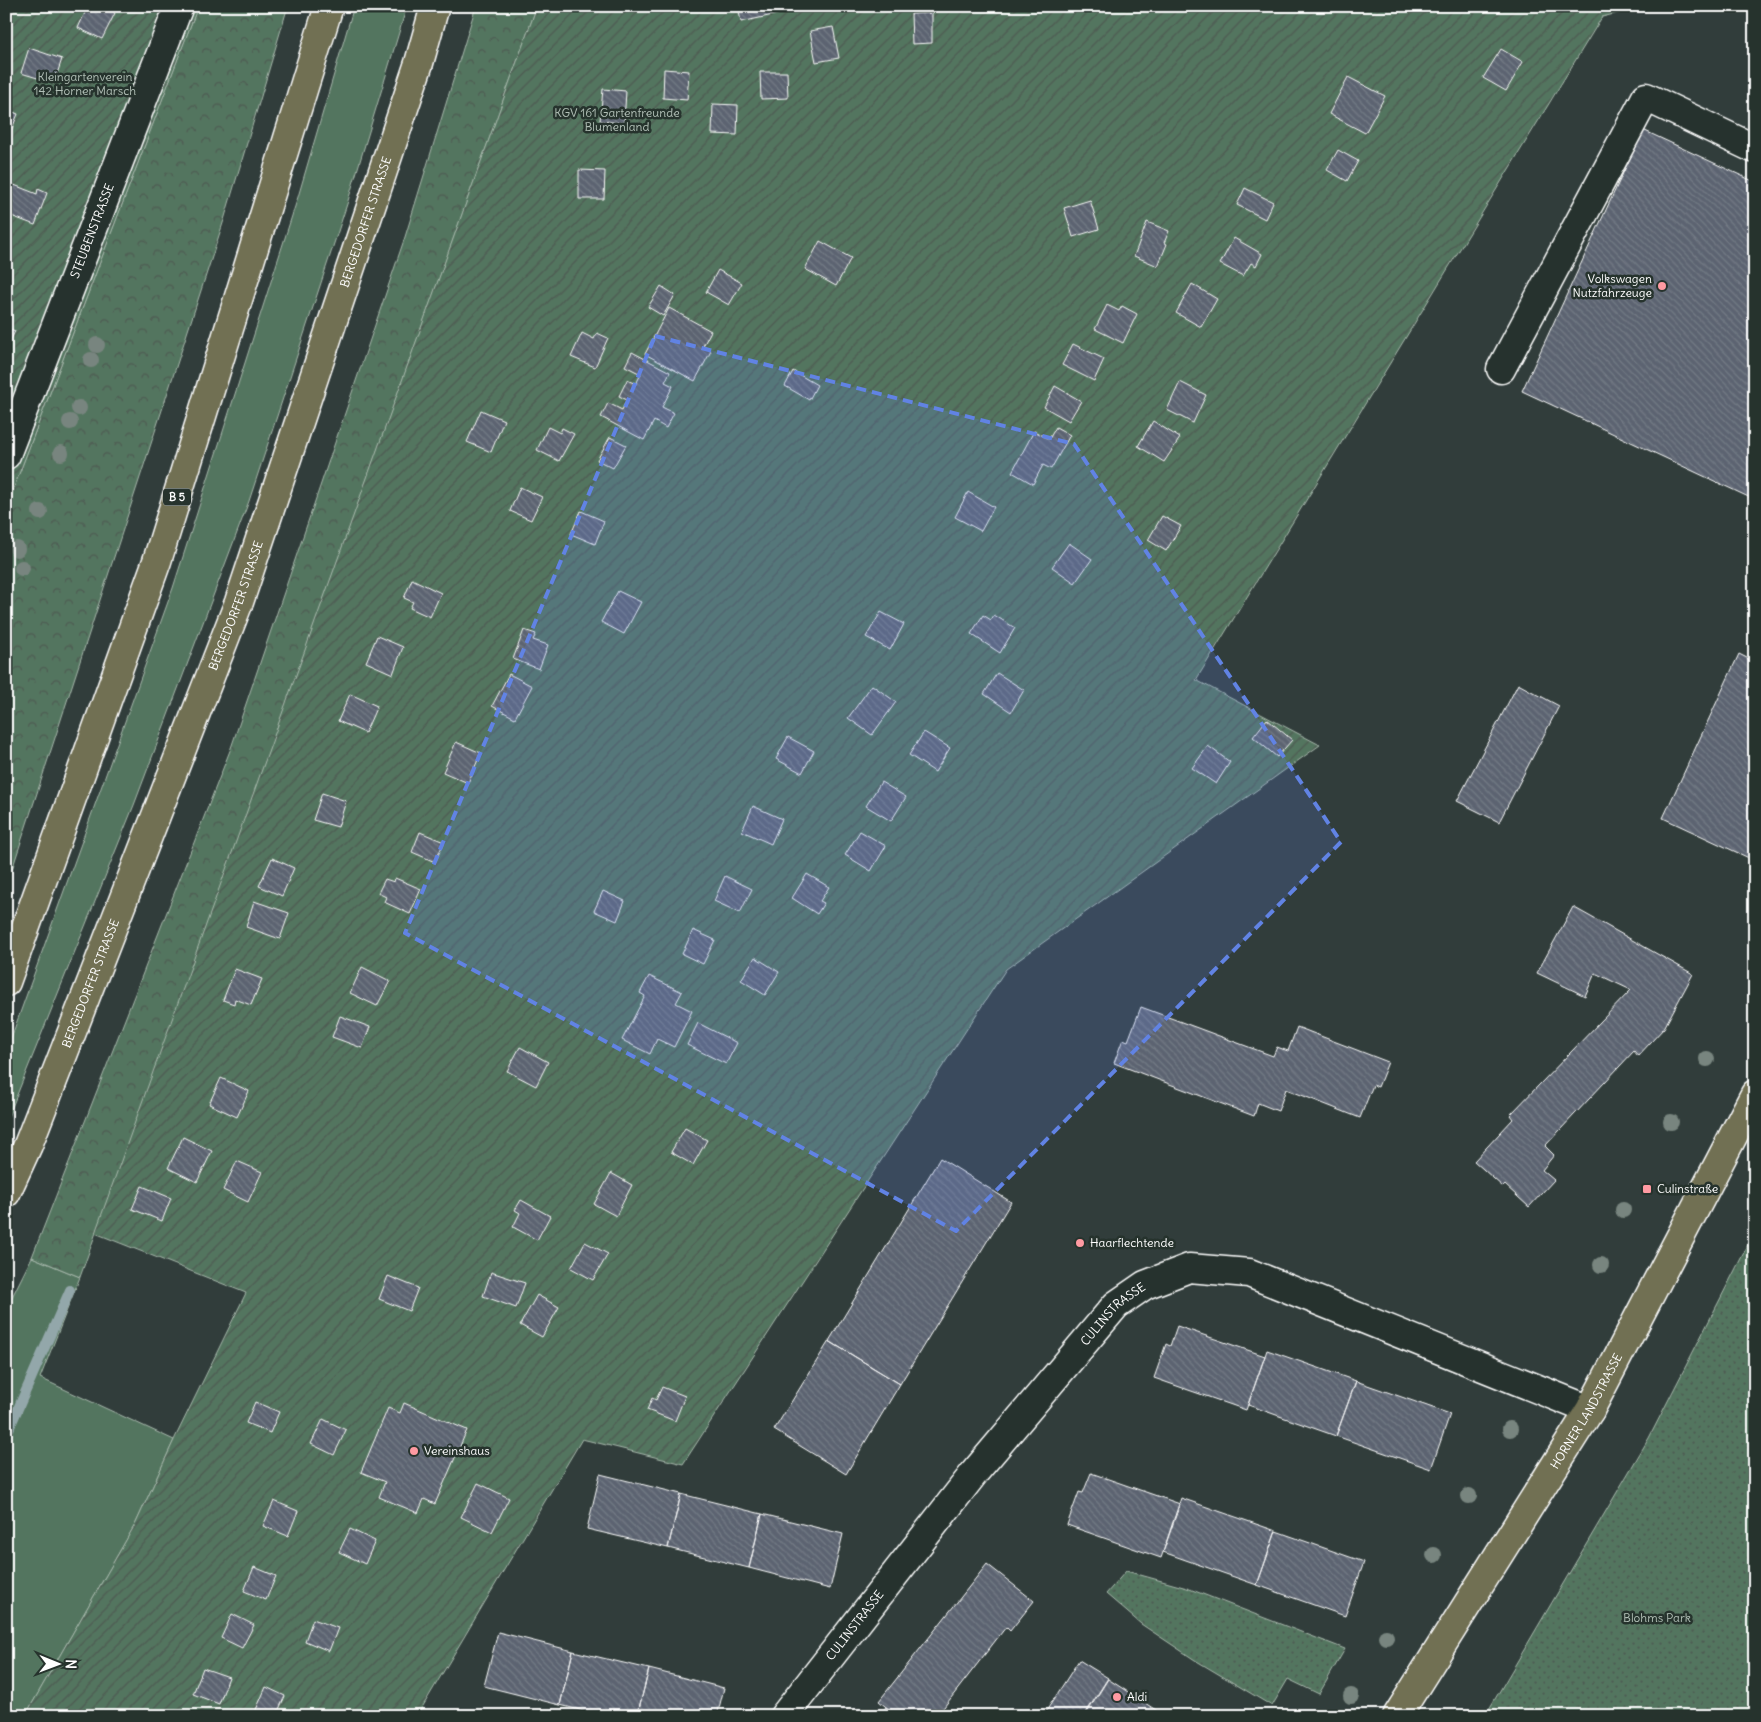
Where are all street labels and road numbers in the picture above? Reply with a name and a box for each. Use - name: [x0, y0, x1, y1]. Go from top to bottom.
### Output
- street label: BERGEDORFER STRASSE: [337, 155, 394, 289]
- street label: STEUBENSTRASSE: [67, 181, 117, 280]
- road number: B 5: [163, 488, 191, 506]
- street label: BERGEDORFER STRASSE: [205, 539, 266, 672]
- street label: BERGEDORFER STRASSE: [58, 917, 122, 1050]
- street label: CULINSTRASSE: [1077, 1279, 1148, 1348]
- street label: HORNER LANDSTRASSE: [1547, 1351, 1625, 1472]
- street label: CULINSTRASSE: [822, 1587, 887, 1663]

